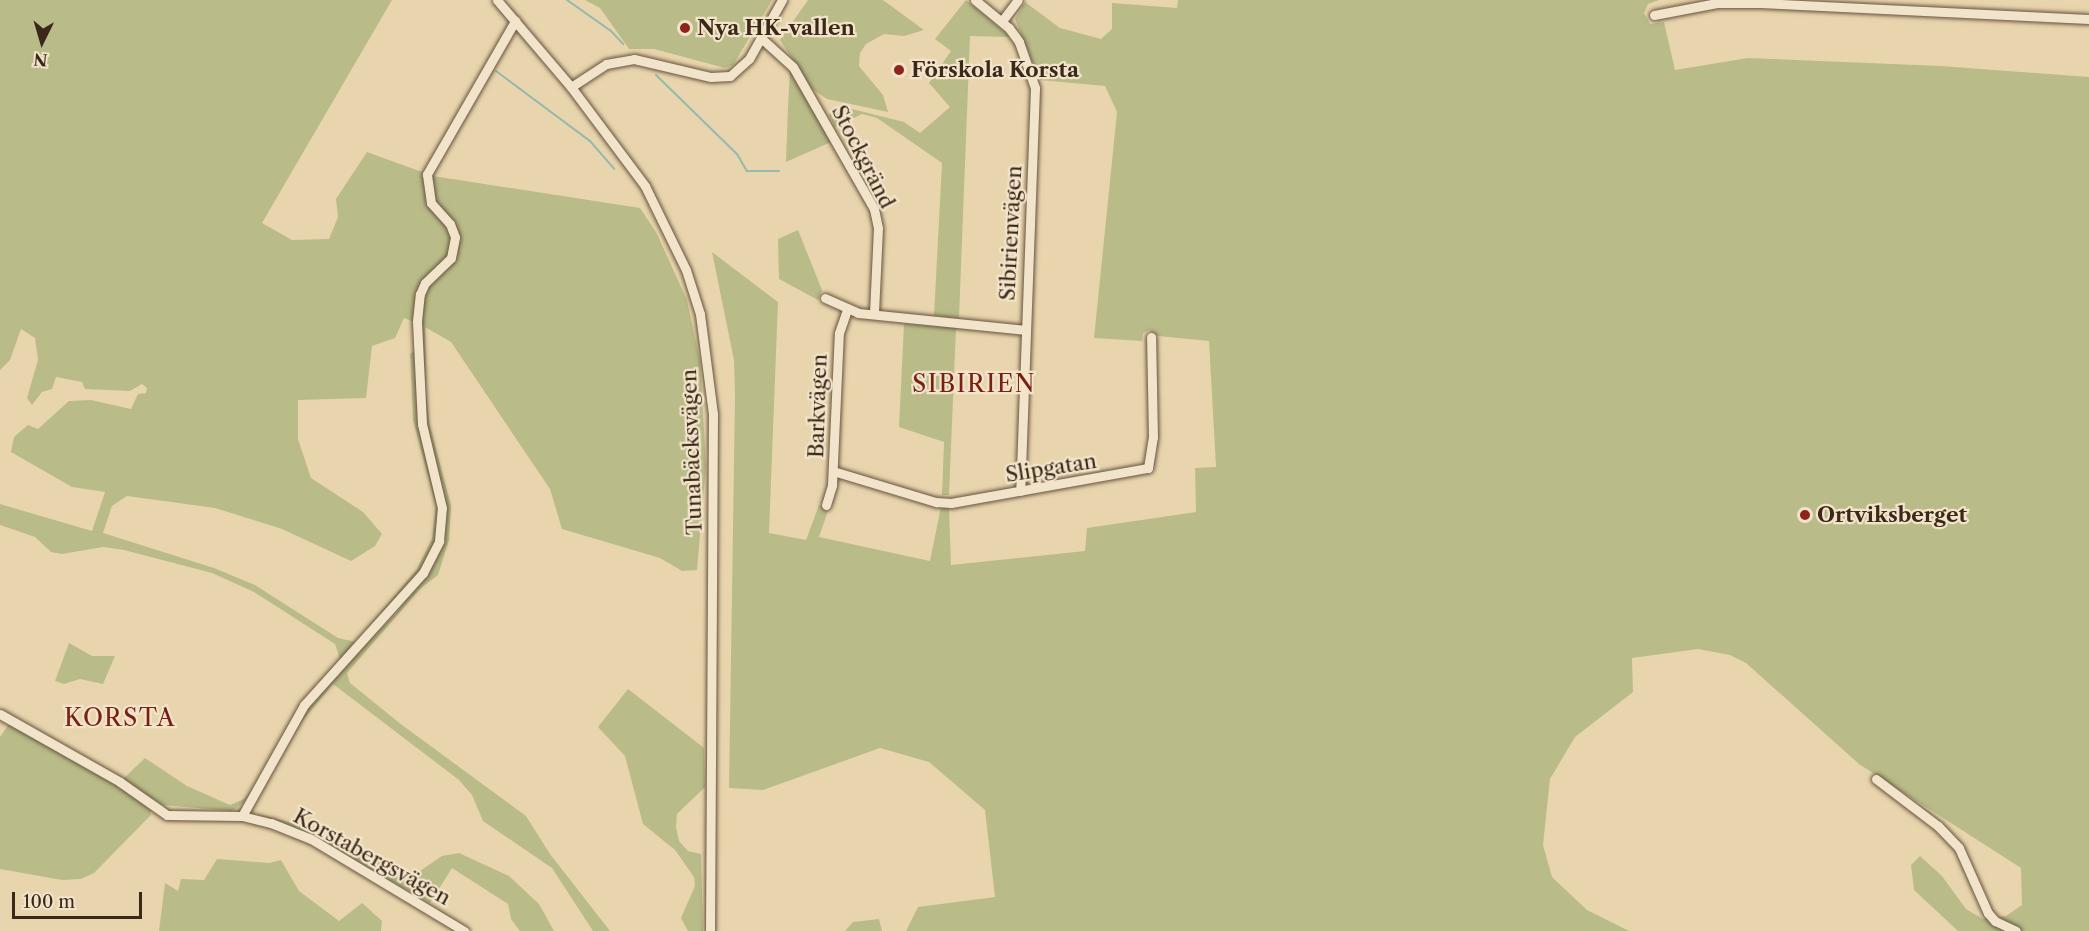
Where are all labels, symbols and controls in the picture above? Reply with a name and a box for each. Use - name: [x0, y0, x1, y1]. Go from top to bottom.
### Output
- north arrow: [12, 12, 72, 72]
- place label: Nya HK-vallen: [697, 15, 855, 41]
- marker: Nya HK-vallen: [678, 21, 692, 35]
- text: N: [33, 49, 48, 70]
- place label: Förskola Korsta: [911, 57, 1079, 83]
- marker: Förskola Korsta: [892, 63, 906, 77]
- street label: Stockgränd: [826, 101, 900, 213]
- street label: Sibirienvägen: [995, 165, 1027, 301]
- street label: Barkvägen: [804, 354, 832, 458]
- street label: Tunabäcksvägen: [677, 369, 707, 535]
- district label: SIBIRIEN: [912, 370, 1036, 398]
- street label: Slipgatan: [1004, 448, 1098, 488]
- place label: Ortviksberget: [1817, 502, 1967, 528]
- marker: Ortviksberget: [1798, 508, 1812, 522]
- district label: KORSTA: [64, 704, 176, 732]
- street label: Korstabergsvägen: [289, 803, 455, 911]
- scale bar: [15, 880, 146, 918]
- text: 100 m: [23, 891, 75, 913]

